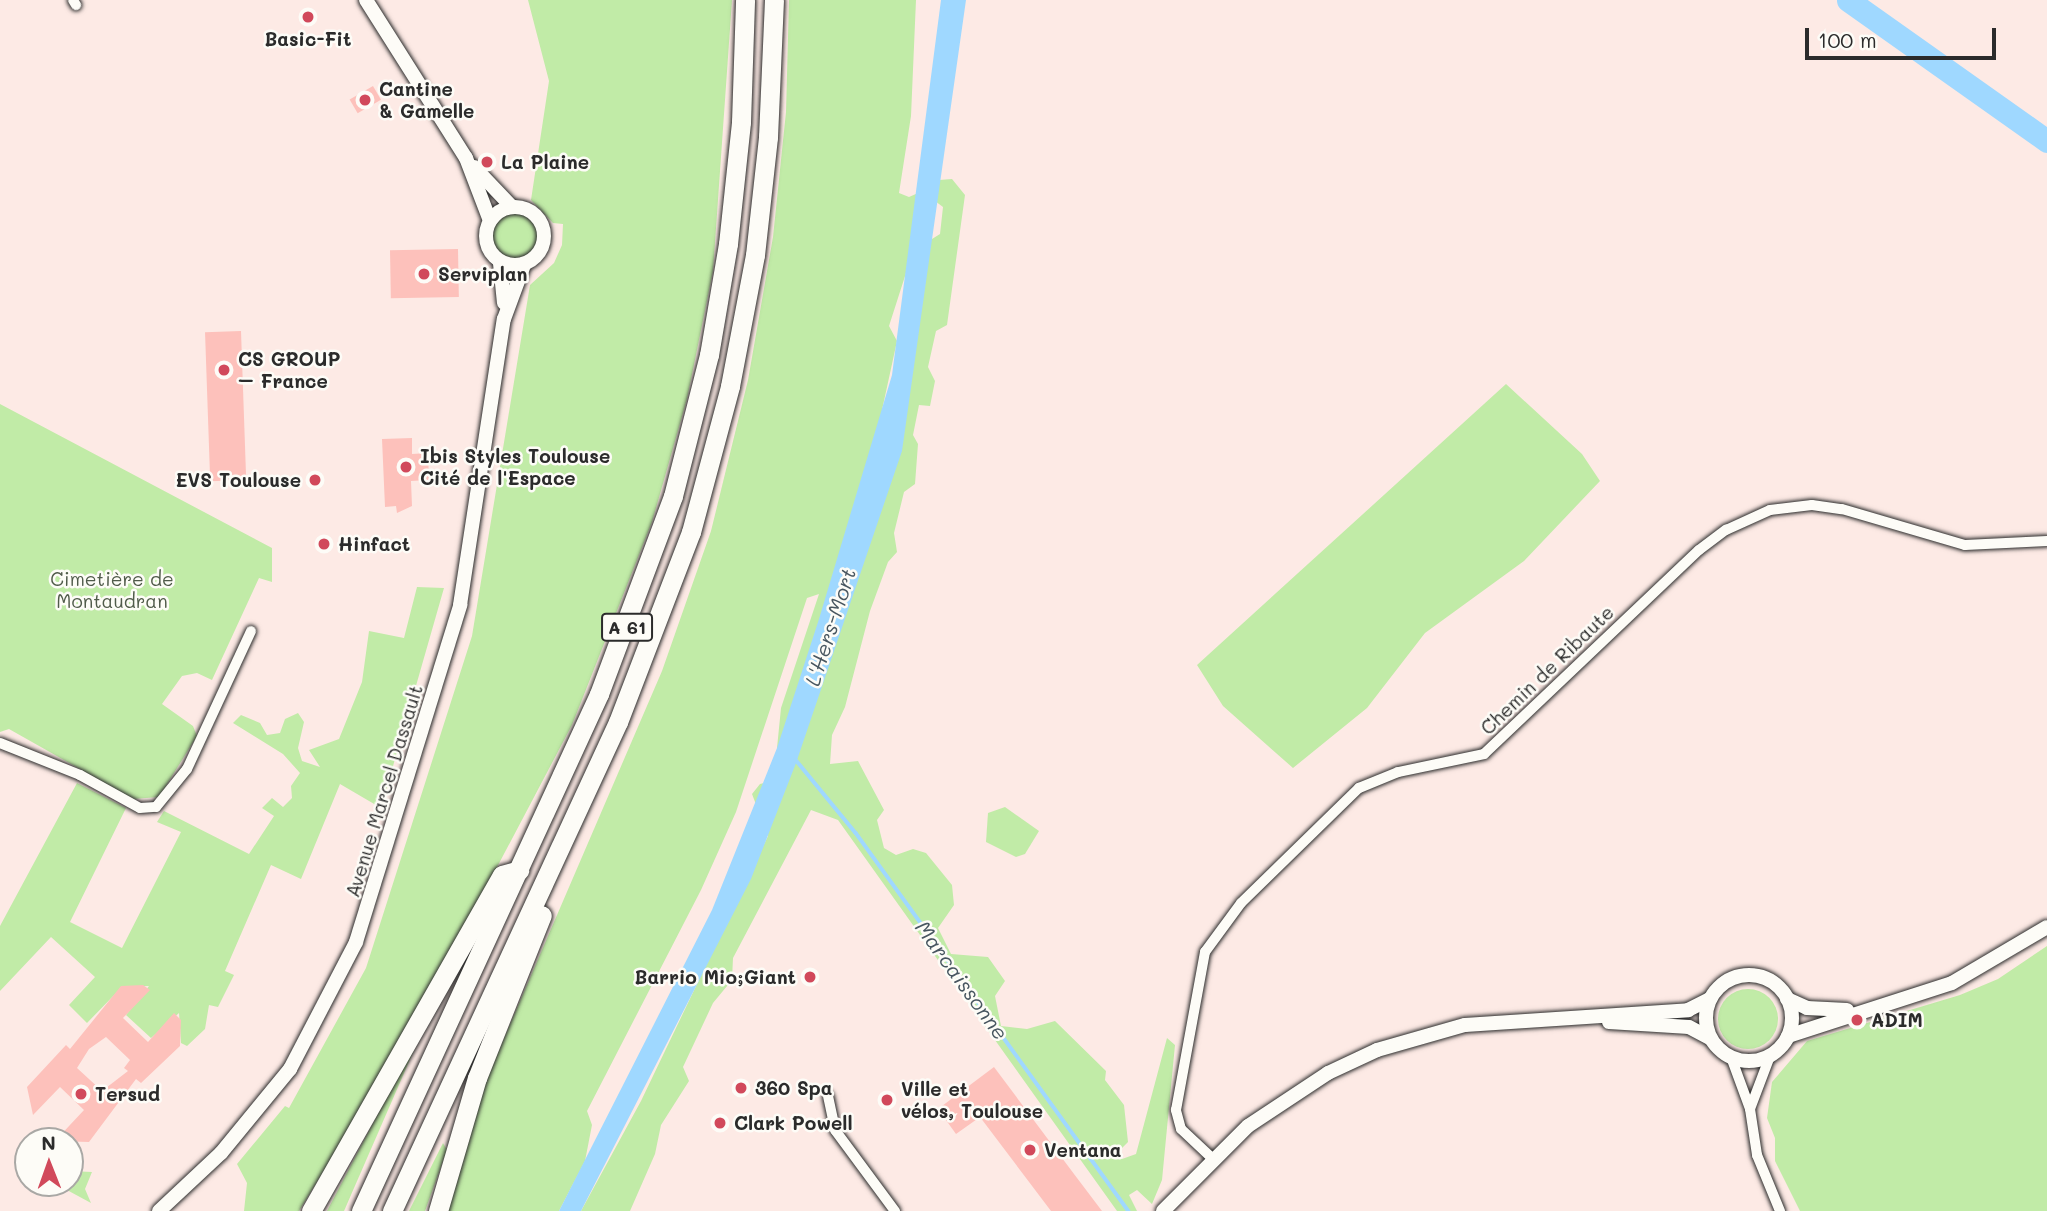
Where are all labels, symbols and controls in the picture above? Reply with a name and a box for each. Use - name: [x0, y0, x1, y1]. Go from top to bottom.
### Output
- marker: Basic-Fit: [300, 9, 316, 25]
- scale bar: [1809, 14, 2000, 58]
- text: 100 m: [1818, 26, 1877, 53]
- place label: Basic-Fit: [265, 28, 351, 50]
- place label: Cantine & Gamelle: [379, 78, 474, 122]
- marker: Cantine & Gamelle: [357, 92, 373, 108]
- place label: La Plaine: [501, 151, 589, 173]
- marker: La Plaine: [479, 154, 495, 170]
- place label: Serviplan: [438, 263, 528, 285]
- marker: Serviplan: [416, 266, 432, 282]
- place label: CS GROUP – France: [238, 348, 340, 392]
- marker: CS GROUP – France: [216, 362, 232, 378]
- place label: Ibis Styles Toulouse Cité de l'Espace: [420, 445, 610, 489]
- marker: Ibis Styles Toulouse Cité de l'Espace: [398, 459, 414, 475]
- place label: EVS Toulouse: [175, 469, 301, 491]
- marker: EVS Toulouse: [307, 472, 323, 488]
- place label: Hinfact: [338, 533, 410, 555]
- marker: Hinfact: [316, 536, 332, 552]
- water label: L'Hers-Mort: [799, 565, 861, 689]
- park label: Cimetière de Montaudran: [50, 568, 174, 612]
- street label: Chemin de Ribaute: [1476, 601, 1618, 739]
- road number: A 61: [601, 612, 653, 642]
- street label: Avenue Marcel Dassault: [341, 682, 427, 900]
- water label: Marcaissonne: [910, 915, 1014, 1045]
- place label: Barrio Mio;Giant: [635, 966, 796, 988]
- marker: Barrio Mio;Giant: [802, 969, 818, 985]
- place label: ADIM: [1871, 1009, 1923, 1031]
- marker: ADIM: [1849, 1012, 1865, 1028]
- place label: 360 Spa: [755, 1077, 832, 1099]
- place label: Ville et vélos, Toulouse: [901, 1078, 1043, 1122]
- marker: 360 Spa: [733, 1080, 749, 1096]
- place label: Tersud: [95, 1083, 160, 1105]
- marker: Tersud: [73, 1086, 89, 1102]
- marker: Ville et vélos, Toulouse: [879, 1092, 895, 1108]
- place label: Clark Powell: [734, 1112, 853, 1134]
- marker: Clark Powell: [712, 1115, 728, 1131]
- north arrow: [14, 1127, 84, 1197]
- text: N: [41, 1130, 56, 1155]
- place label: Ventana: [1044, 1139, 1121, 1161]
- marker: Ventana: [1022, 1142, 1038, 1158]

